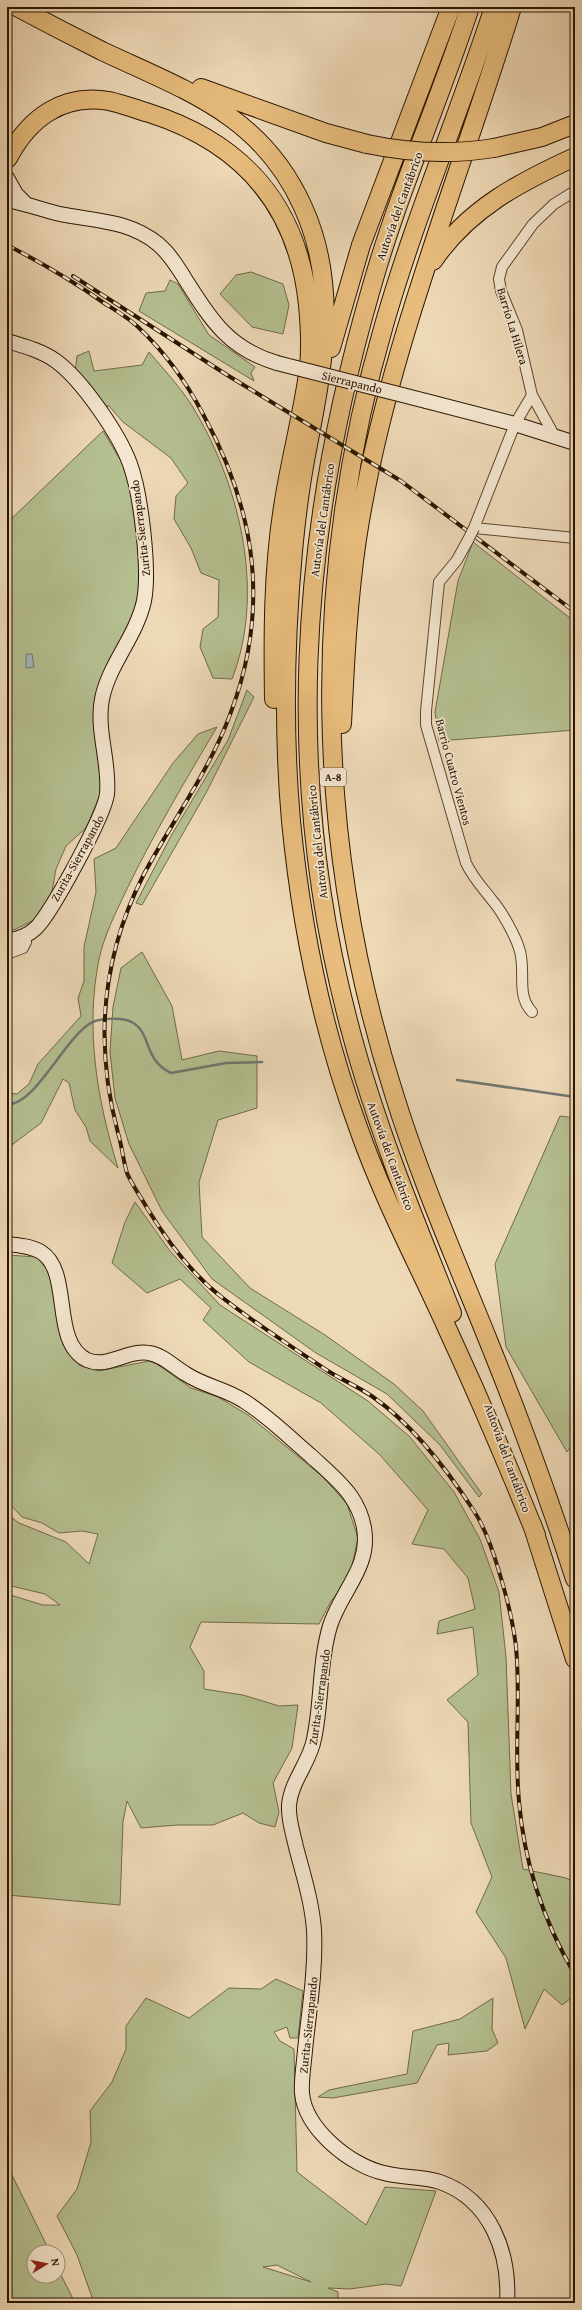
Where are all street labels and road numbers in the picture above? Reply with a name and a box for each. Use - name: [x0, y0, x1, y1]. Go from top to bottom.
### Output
- street label: Autovía del Cantábrico: [371, 149, 427, 263]
- street label: Barrio La Hilera: [493, 286, 533, 367]
- street label: Sierrapando: [320, 366, 384, 398]
- street label: Autovía del Cantábrico: [306, 462, 338, 578]
- street label: Zurita-Sierrapando: [126, 479, 154, 577]
- street label: Barrio Cuatro Vientos: [432, 717, 476, 827]
- road number: A-8: [320, 768, 346, 786]
- street label: Autovía del Cantábrico: [303, 784, 331, 900]
- street label: Zurita-Sierrapando: [46, 811, 108, 905]
- street label: Autovía del Cantábrico: [363, 1099, 419, 1213]
- street label: Autovía del Cantábrico: [480, 1401, 536, 1515]
- street label: Zurita-Sierrapando: [304, 1648, 334, 1746]
- street label: Zurita-Sierrapando: [294, 1976, 322, 2074]

